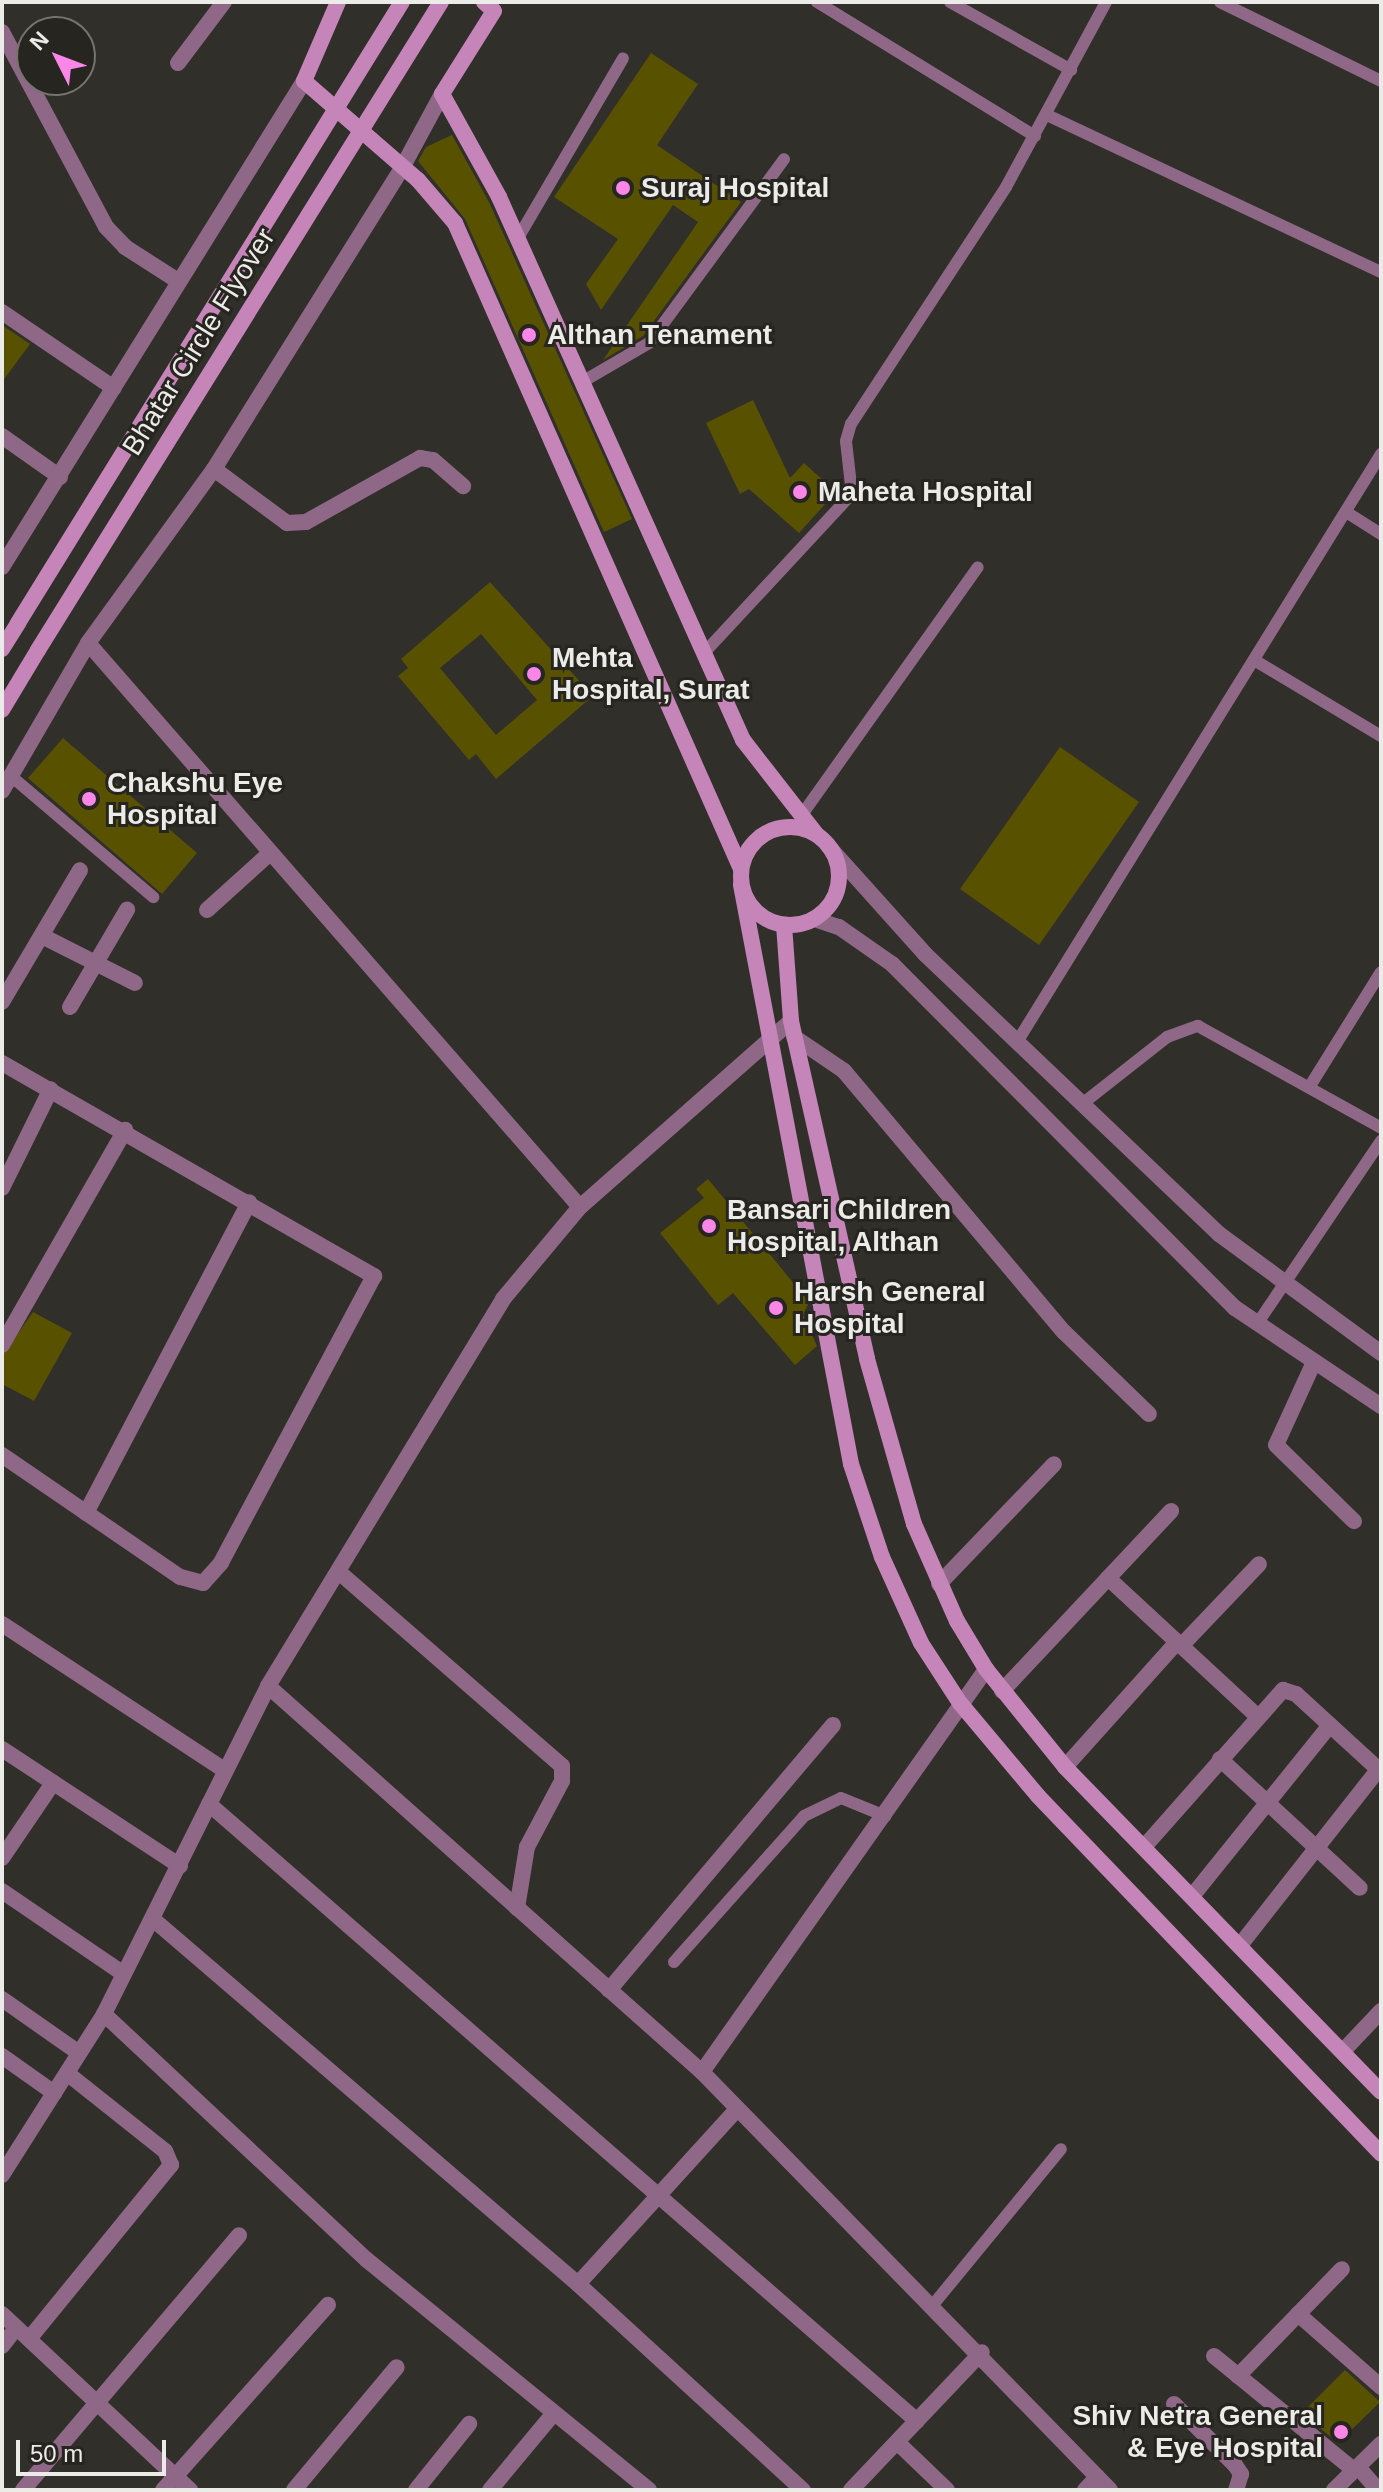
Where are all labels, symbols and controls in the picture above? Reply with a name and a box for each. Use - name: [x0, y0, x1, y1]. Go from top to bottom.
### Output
- north arrow: [16, 16, 96, 96]
- text: N: [25, 27, 54, 55]
- place label: Suraj Hospital: [641, 171, 829, 205]
- marker: Suraj Hospital: [612, 177, 634, 199]
- street label: Bhatar Circle Flyover: [115, 222, 283, 462]
- place label: Althan Tenament: [547, 318, 772, 352]
- marker: Althan Tenament: [518, 324, 540, 346]
- place label: Maheta Hospital: [818, 475, 1033, 509]
- marker: Maheta Hospital: [789, 481, 811, 503]
- place label: Mehta Hospital, Surat: [552, 641, 750, 707]
- marker: Mehta Hospital, Surat: [523, 663, 545, 685]
- place label: Chakshu Eye Hospital: [107, 766, 283, 832]
- marker: Chakshu Eye Hospital: [78, 788, 100, 810]
- place label: Bansari Children Hospital, Althan: [727, 1193, 951, 1259]
- marker: Bansari Children Hospital, Althan: [698, 1215, 720, 1237]
- place label: Harsh General Hospital: [794, 1275, 985, 1341]
- marker: Harsh General Hospital: [765, 1297, 787, 1319]
- place label: Shiv Netra General & Eye Hospital: [1072, 2399, 1323, 2465]
- marker: Shiv Netra General & Eye Hospital: [1330, 2421, 1352, 2443]
- scale bar: [20, 2424, 170, 2474]
- text: 50 m: [30, 2440, 83, 2467]

